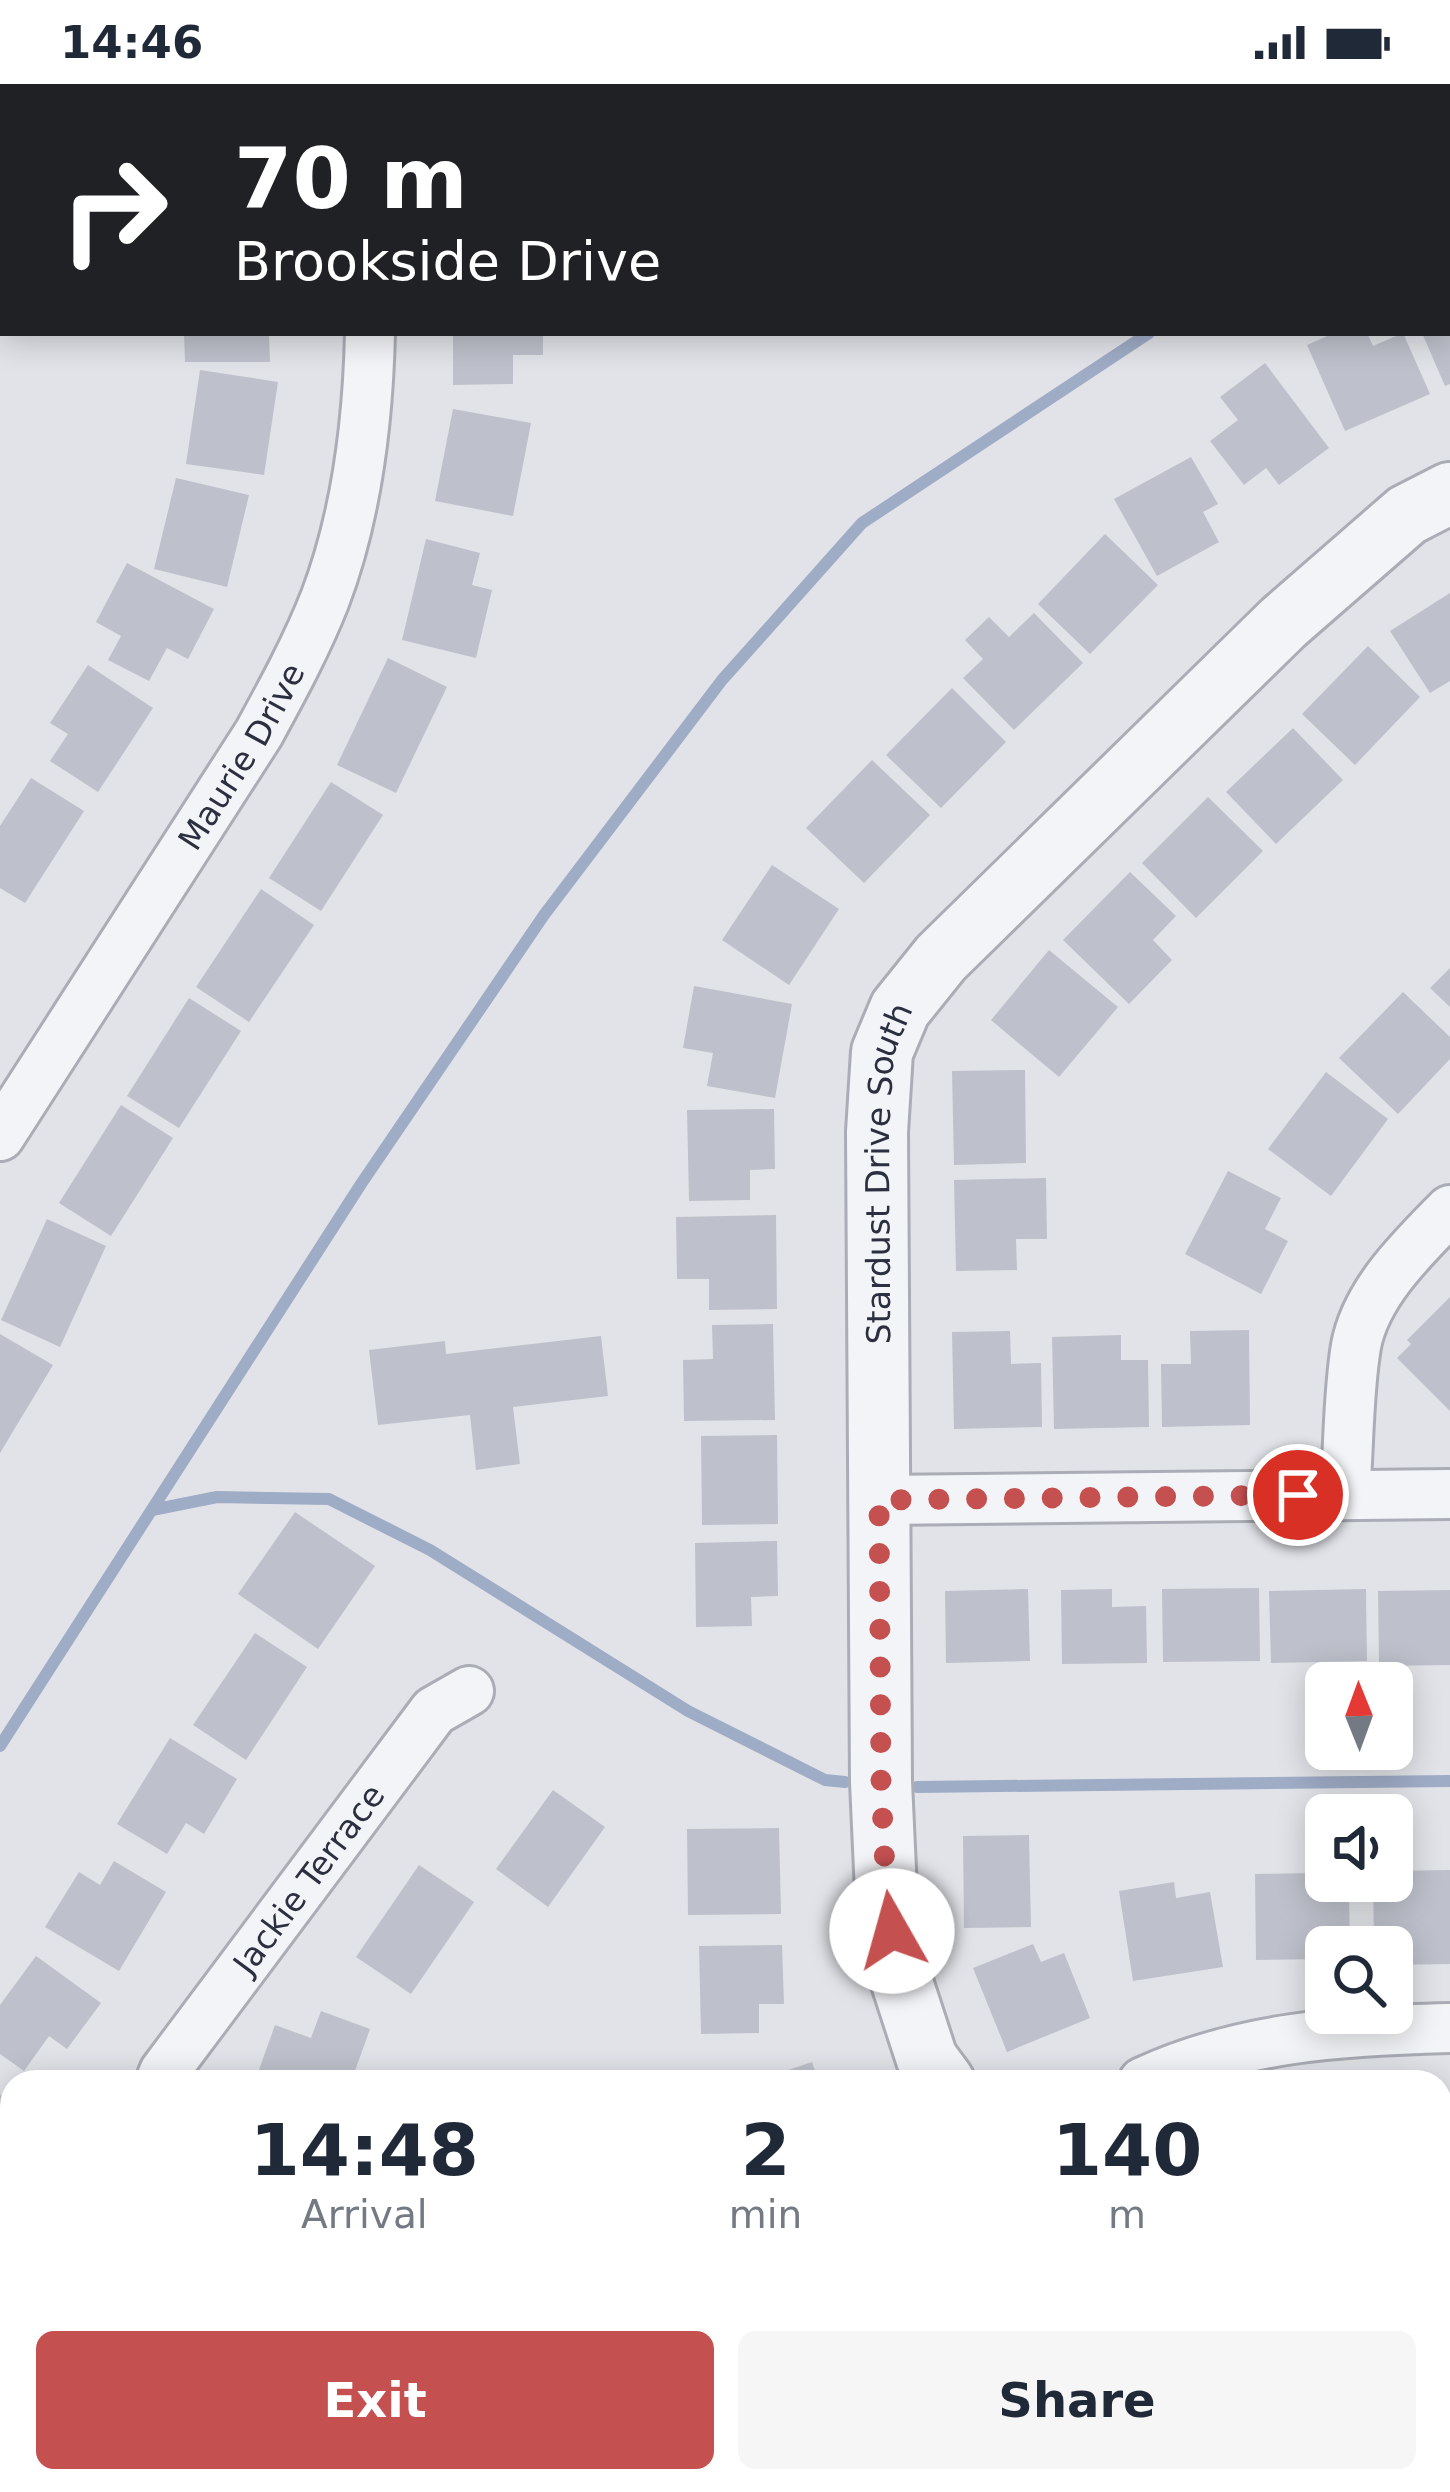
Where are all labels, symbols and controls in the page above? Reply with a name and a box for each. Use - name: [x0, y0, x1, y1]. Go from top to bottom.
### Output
- text: 14:46: [60, 16, 203, 69]
- text: 70 m: [234, 130, 468, 228]
- icon: right: [36, 132, 192, 288]
- text: Brookside Drive: [234, 230, 661, 293]
- street label: Maurie Drive: [170, 657, 313, 857]
- street label: Stardust Drive South: [858, 997, 920, 1344]
- pin: [1247, 1444, 1349, 1546]
- icon: arrive: [1265, 1462, 1331, 1528]
- north arrow: [1305, 1662, 1413, 1770]
- map controls: [1305, 1662, 1413, 2034]
- street label: Jackie Terrace: [224, 1776, 393, 1983]
- button: sound: [1305, 1794, 1413, 1902]
- position arrow: [829, 1868, 955, 1994]
- button: search: [1305, 1926, 1413, 2034]
- text: 14:48: [250, 2108, 479, 2192]
- text: 2: [740, 2108, 790, 2192]
- text: 140: [1052, 2108, 1202, 2192]
- text: Arrival: [301, 2192, 428, 2237]
- text: min: [729, 2192, 802, 2237]
- text: m: [1108, 2192, 1146, 2237]
- button: Exit: [36, 2331, 714, 2469]
- button: Share: [738, 2331, 1416, 2469]

